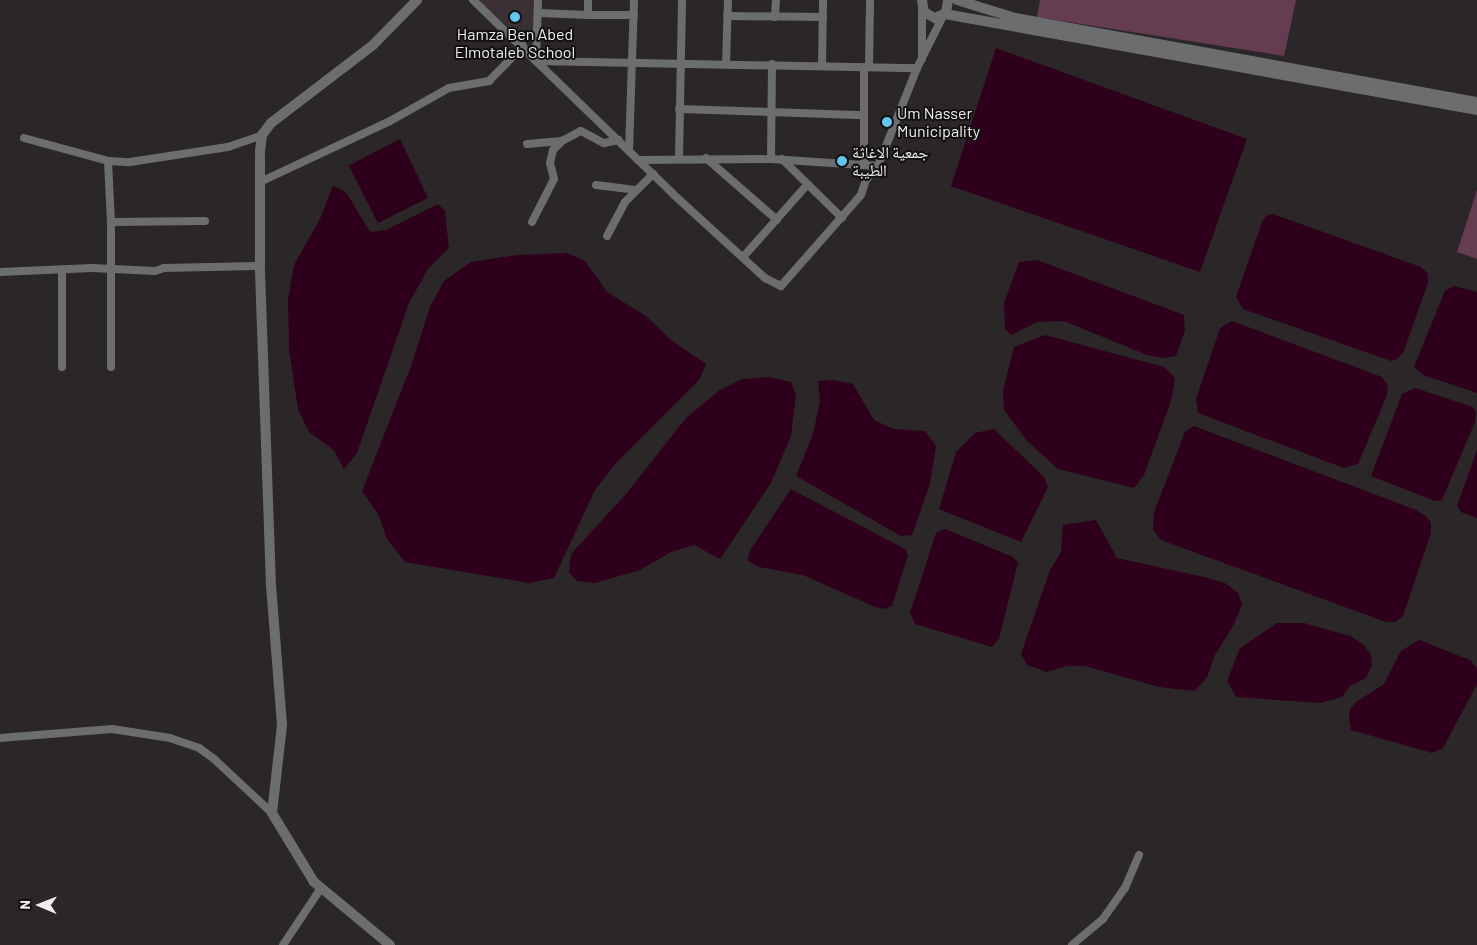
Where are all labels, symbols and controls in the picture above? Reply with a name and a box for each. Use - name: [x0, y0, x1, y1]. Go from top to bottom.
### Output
- marker: Hamza Ben Abed Elmotaleb School: [509, 11, 521, 23]
- place label: Hamza Ben Abed Elmotaleb School: [455, 24, 575, 62]
- place label: Um Nasser Municipality: [897, 103, 980, 141]
- marker: Um Nasser Municipality: [881, 116, 893, 128]
- place label: جمعية الاغاثة الطيبة: [852, 142, 929, 180]
- marker: جمعية الاغاثة الطيبة: [836, 155, 848, 167]
- north arrow: [15, 880, 65, 930]
- text: N: [16, 900, 33, 910]

